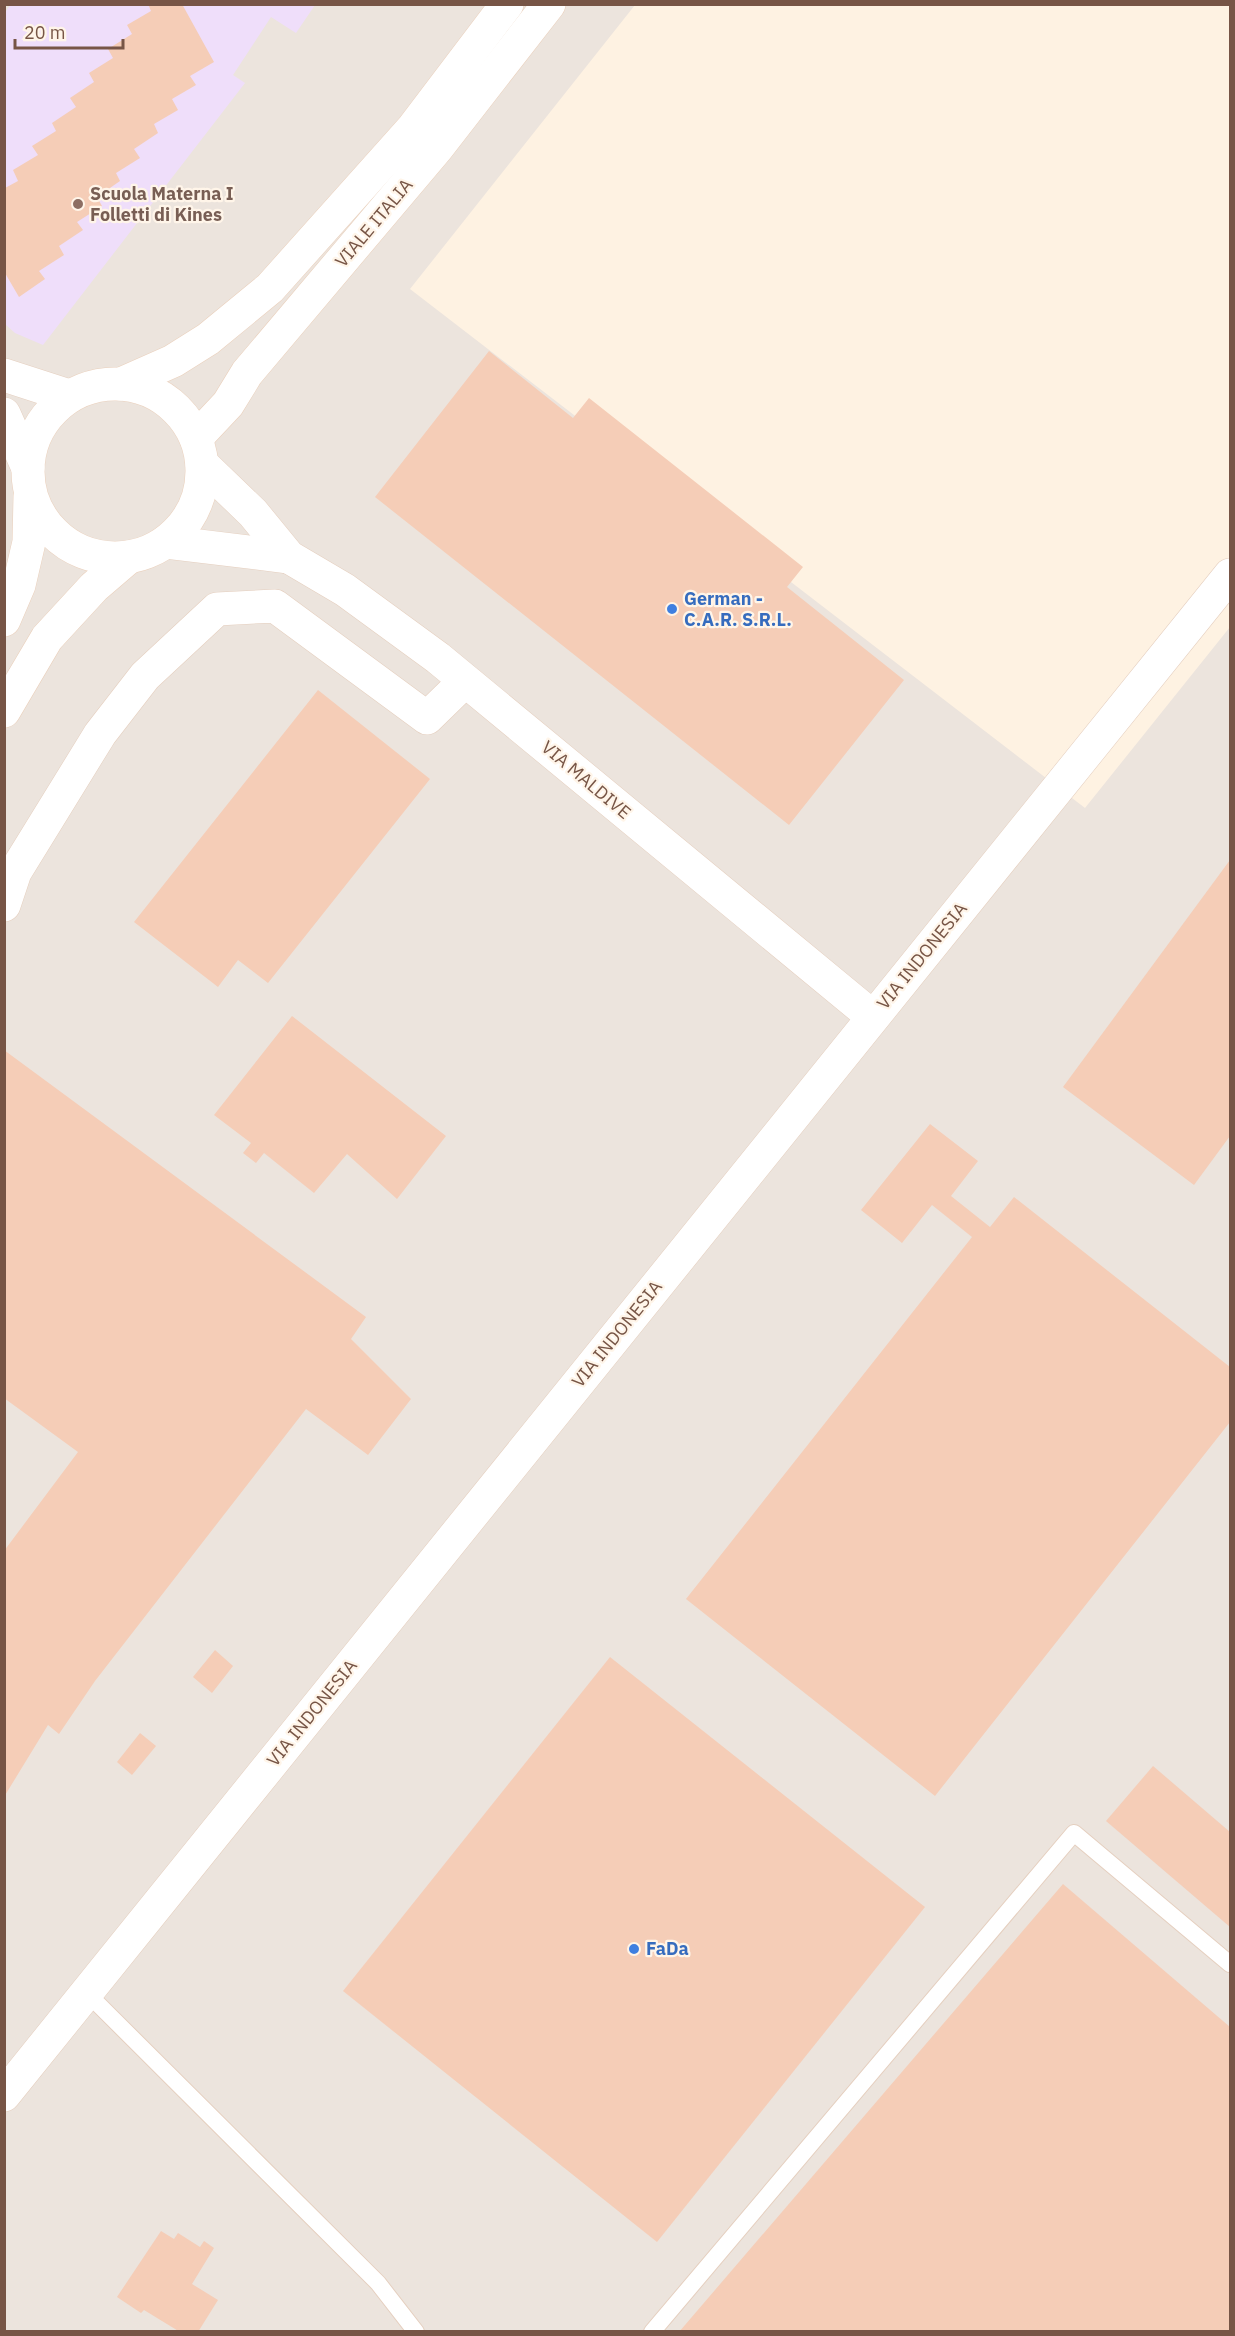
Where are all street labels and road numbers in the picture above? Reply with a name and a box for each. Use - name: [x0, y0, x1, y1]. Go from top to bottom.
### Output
- street label: VIALE ITALIA: [330, 173, 418, 272]
- street label: VIA MALDIVE: [537, 735, 636, 824]
- street label: VIA INDONESIA: [871, 897, 972, 1014]
- street label: VIA INDONESIA: [566, 1275, 667, 1392]
- street label: VIA INDONESIA: [261, 1654, 362, 1771]

